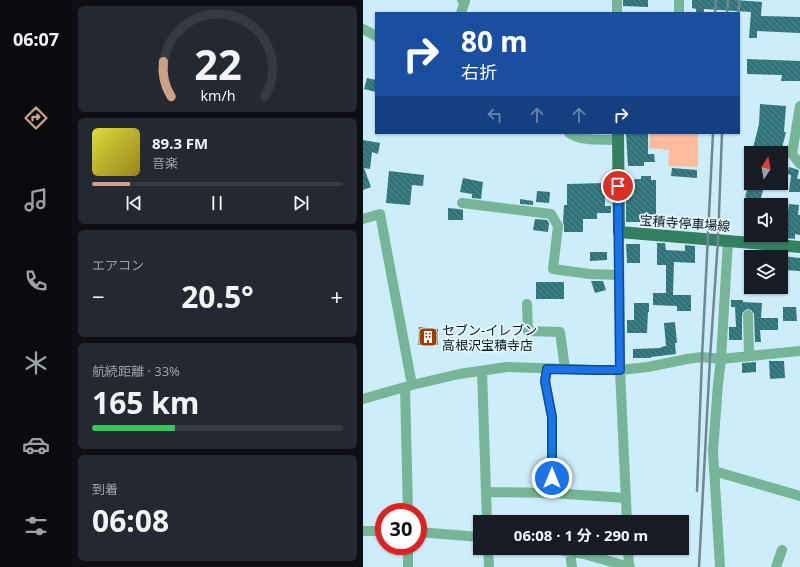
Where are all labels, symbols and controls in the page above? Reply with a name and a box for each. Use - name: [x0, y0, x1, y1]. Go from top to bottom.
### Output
- text: 80 m: [461, 22, 528, 60]
- text: 06:07: [13, 27, 59, 51]
- icon: right: [395, 28, 447, 80]
- text: 22: [194, 36, 241, 92]
- text: 右折: [461, 60, 497, 84]
- text: km/h: [200, 86, 235, 105]
- icon: directions: [22, 104, 50, 132]
- icon: left: [484, 104, 506, 126]
- icon: ahead: [526, 104, 548, 126]
- icon: ahead: [568, 104, 590, 126]
- icon: right: [610, 104, 632, 126]
- text: 89.3 FM: [152, 133, 208, 153]
- north arrow: [744, 146, 788, 190]
- map controls: [744, 146, 788, 294]
- text: 音楽: [152, 154, 178, 172]
- pin: [601, 169, 635, 203]
- icon: arrive: [607, 175, 629, 197]
- icon: music: [22, 186, 50, 214]
- icon: previous: [123, 192, 145, 214]
- icon: pause: [206, 192, 228, 214]
- icon: next: [290, 192, 312, 214]
- button: sound: [744, 198, 788, 242]
- street label: 宝積寺停車場線: [639, 211, 731, 235]
- button: layers: [744, 250, 788, 294]
- text: エアコン: [92, 256, 144, 274]
- icon: phone: [22, 267, 50, 295]
- text: 20.5°: [181, 276, 254, 317]
- text: −: [92, 281, 105, 311]
- text: +: [330, 281, 343, 311]
- place label: セブン-イレブン 高根沢宝積寺店: [442, 321, 537, 354]
- building icon: セブン-イレブン 高根沢宝積寺店: [417, 326, 439, 348]
- icon: climate: [22, 349, 50, 377]
- text: 航続距離 · 33%: [92, 362, 180, 380]
- text: 165 km: [92, 382, 199, 423]
- icon: car: [22, 431, 50, 459]
- position arrow: [531, 457, 573, 499]
- text: 到着: [92, 480, 118, 498]
- text: 06:08: [92, 500, 169, 541]
- speed limit sign: 30: [375, 503, 427, 555]
- icon: filters: [22, 512, 50, 540]
- text: 06:08 · 1 分 · 290 m: [514, 525, 648, 545]

